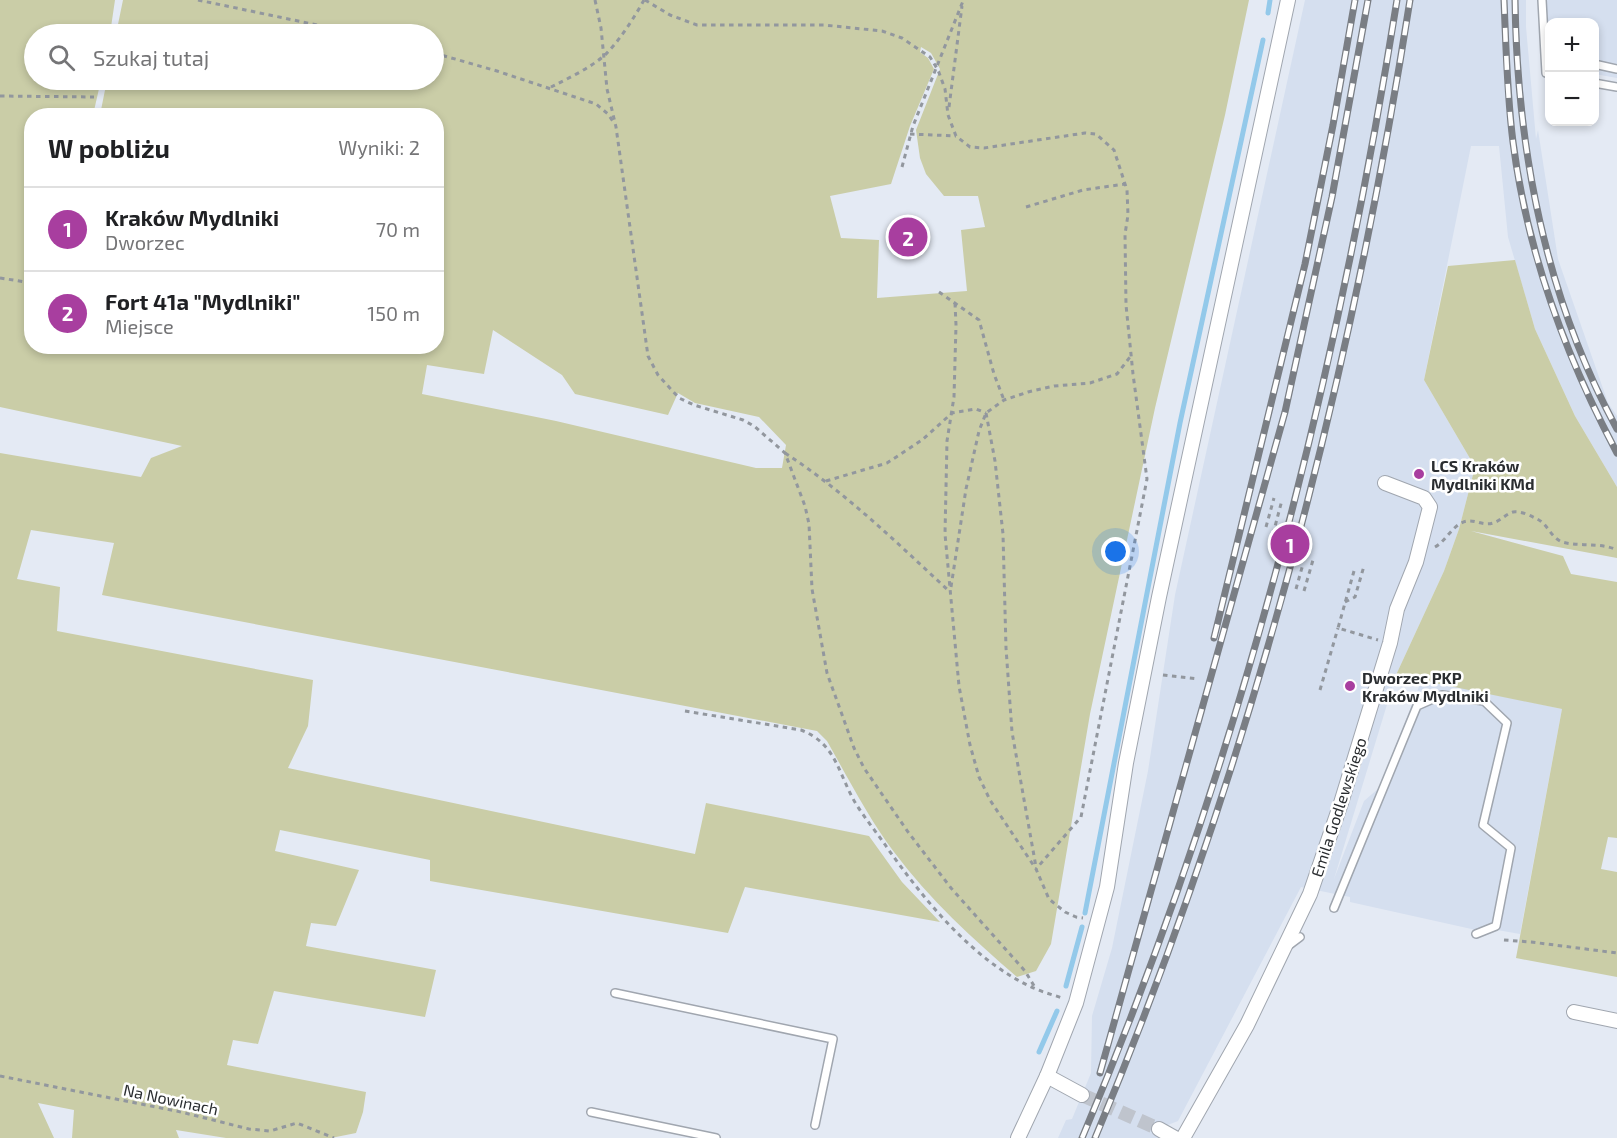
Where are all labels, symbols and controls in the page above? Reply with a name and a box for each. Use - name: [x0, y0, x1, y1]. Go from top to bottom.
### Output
- map controls: [1545, 18, 1599, 126]
- button: +: [1545, 18, 1599, 72]
- search box: [24, 24, 444, 90]
- icon: search: [45, 41, 78, 74]
- text: Szukaj tutaj: [93, 44, 209, 70]
- button: −: [1545, 72, 1599, 126]
- text: W pobliżu: [48, 132, 170, 163]
- text: Wyniki: 2: [338, 135, 420, 159]
- text: Kraków Mydlniki: [105, 204, 279, 230]
- pin: 2: [888, 214, 928, 260]
- text: 1: [63, 217, 72, 241]
- text: 70 m: [376, 217, 420, 241]
- text: Dworzec: [105, 230, 185, 254]
- text: Fort 41a "Mydlniki": [105, 288, 300, 314]
- text: 2: [62, 301, 73, 325]
- text: 150 m: [367, 301, 420, 325]
- text: Miejsce: [105, 314, 174, 338]
- place label: LCS Kraków Mydlniki KMd: [1431, 456, 1535, 494]
- marker: LCS Kraków Mydlniki KMd: [1412, 467, 1426, 481]
- pin: 1: [1270, 522, 1310, 566]
- your location: [1101, 537, 1130, 566]
- place label: Dworzec PKP Kraków Mydlniki: [1362, 668, 1489, 706]
- marker: Dworzec PKP Kraków Mydlniki: [1343, 679, 1357, 693]
- street label: Emila Godlewskiego: [1306, 735, 1370, 879]
- street label: Na Nowinach: [122, 1080, 220, 1118]

